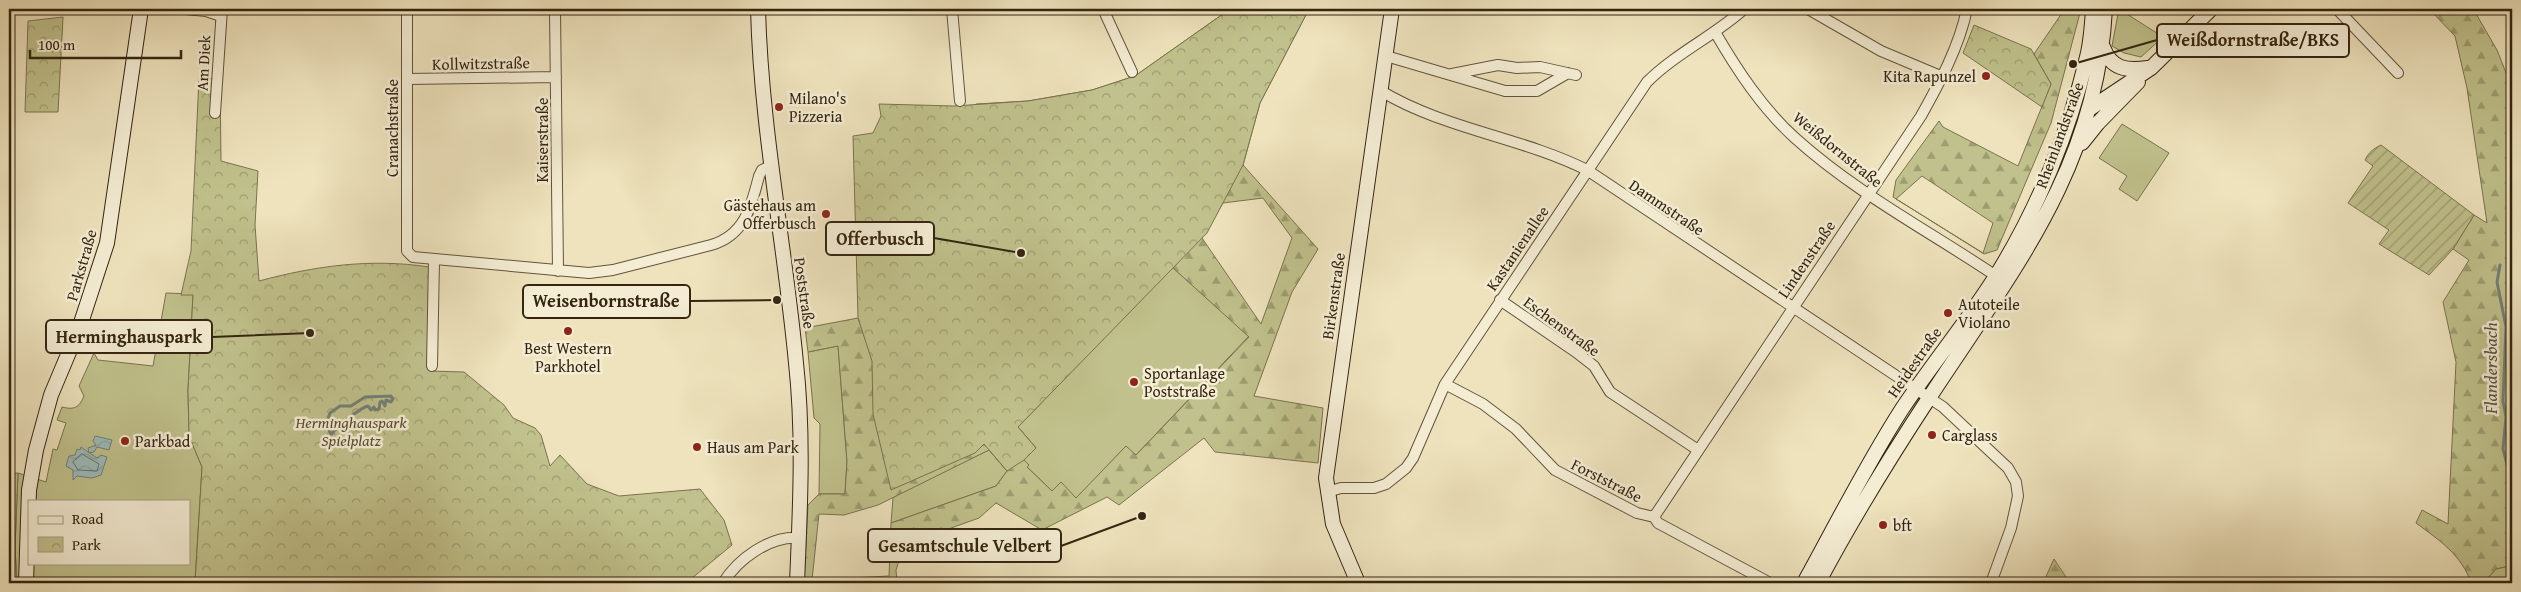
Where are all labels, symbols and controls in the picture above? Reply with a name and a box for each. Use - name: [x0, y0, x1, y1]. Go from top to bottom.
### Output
- callout: Weißdornstraße/BKS: [2157, 24, 2349, 57]
- text: Weißdornstraße/BKS: [2167, 26, 2339, 53]
- scale bar: [30, 28, 181, 60]
- street label: Am Diek: [190, 33, 216, 92]
- text: 100 m: [38, 34, 76, 55]
- street label: Kollwitzstraße: [432, 50, 530, 76]
- place label: Kita Rapunzel: [1883, 64, 1977, 88]
- marker: Kita Rapunzel: [1980, 70, 1992, 82]
- street label: Rheinlandstraße: [2029, 78, 2089, 192]
- street label: Cranachstraße: [380, 79, 404, 177]
- place label: Milano's Pizzeria: [789, 86, 846, 128]
- street label: Kaiserstraße: [530, 98, 554, 182]
- marker: Milano's Pizzeria: [773, 101, 785, 113]
- street label: Weißdornstraße: [1788, 105, 1888, 193]
- street label: Dammstraße: [1625, 173, 1709, 241]
- place label: Gästehaus am Offerbusch: [724, 193, 816, 235]
- street label: Kastanienallee: [1480, 201, 1554, 295]
- marker: Gästehaus am Offerbusch: [820, 208, 832, 220]
- street label: Lindenstraße: [1771, 215, 1841, 303]
- callout: Offerbusch: [826, 222, 934, 255]
- text: Offerbusch: [836, 225, 924, 252]
- street label: Parkstraße: [59, 226, 103, 304]
- street label: Birkenstraße: [1315, 251, 1351, 341]
- street label: Poststraße: [788, 256, 822, 330]
- callout: Weisenbornstraße: [523, 285, 690, 318]
- text: Weisenbornstraße: [533, 287, 680, 314]
- street label: Eschenstraße: [1519, 290, 1605, 362]
- place label: Autoteile Violano: [1958, 292, 2020, 334]
- marker: Autoteile Violano: [1942, 307, 1954, 319]
- callout: Herminghauspark: [46, 320, 212, 353]
- street label: Heidestraße: [1881, 322, 1947, 402]
- water label: Flandersbach: [2477, 322, 2504, 415]
- text: Herminghauspark: [56, 323, 203, 350]
- marker: Best Western Parkhotel: [562, 325, 574, 337]
- place label: Best Western Parkhotel: [524, 336, 612, 378]
- place label: Sportanlage Poststraße: [1144, 361, 1225, 403]
- marker: Sportanlage Poststraße: [1128, 376, 1140, 388]
- park label: Herminghauspark Spielplatz: [294, 410, 407, 452]
- place label: Carglass: [1942, 423, 1998, 447]
- place label: Parkbad: [135, 429, 191, 453]
- marker: Carglass: [1926, 429, 1938, 441]
- marker: Parkbad: [119, 435, 131, 447]
- place label: Haus am Park: [707, 435, 800, 459]
- marker: Haus am Park: [691, 441, 703, 453]
- street label: Forststraße: [1567, 452, 1647, 508]
- legend: [28, 500, 190, 564]
- text: Road: [72, 508, 103, 529]
- place label: bft: [1893, 513, 1912, 537]
- marker: bft: [1877, 519, 1889, 531]
- callout: Gesamtschule Velbert: [868, 529, 1061, 562]
- text: Gesamtschule Velbert: [878, 532, 1052, 559]
- text: Park: [72, 534, 101, 555]

